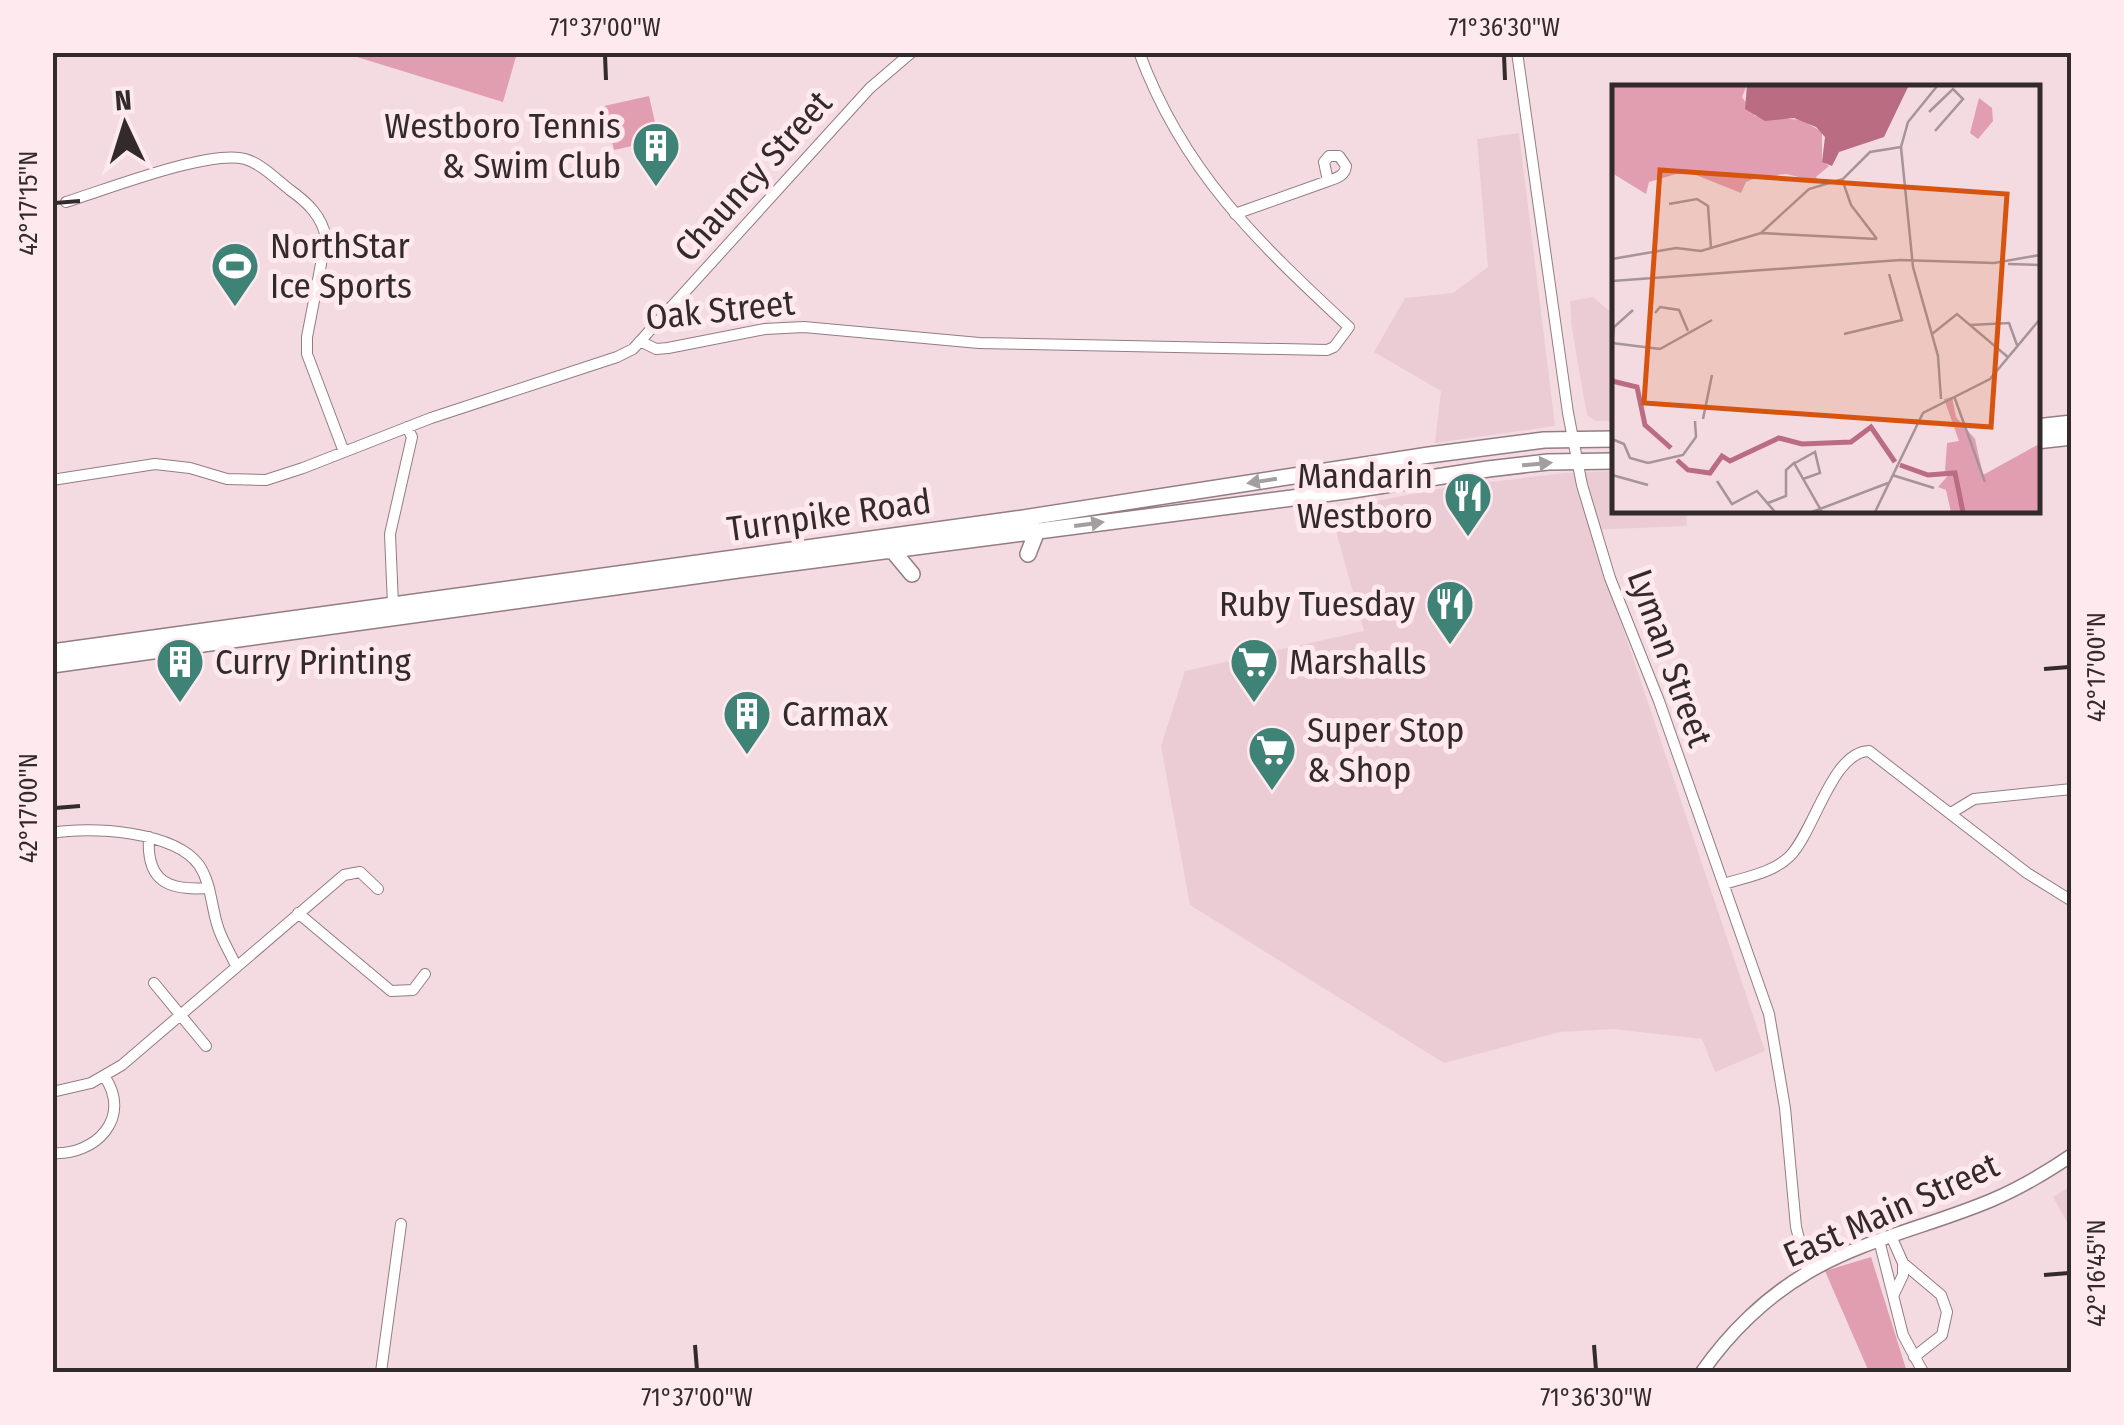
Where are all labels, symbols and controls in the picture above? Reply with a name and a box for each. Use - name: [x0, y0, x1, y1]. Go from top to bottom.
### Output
- text: 71°37'00"W: [549, 13, 661, 43]
- text: 71°36'30"W: [1448, 13, 1560, 43]
- north arrow: [75, 75, 175, 175]
- street label: Chauncy Street: [666, 82, 841, 270]
- text: N: [114, 84, 133, 118]
- inset map: [1612, 85, 2039, 512]
- place label: Westboro Tennis & Swim Club: [384, 105, 621, 187]
- building icon: Westboro Tennis & Swim Club: [630, 120, 682, 188]
- text: 42°17'15"N: [14, 151, 44, 255]
- place label: NorthStar Ice Sports: [270, 225, 412, 307]
- sports icon: NorthStar Ice Sports: [209, 240, 261, 308]
- street label: Oak Street: [644, 281, 797, 339]
- place label: Mandarin Westboro: [1297, 455, 1433, 537]
- one-way arrow: [1521, 455, 1553, 471]
- restaurant icon: Mandarin Westboro: [1442, 470, 1494, 538]
- one-way arrow: [1246, 474, 1278, 490]
- street label: Turnpike Road: [724, 480, 934, 550]
- one-way arrow: [1073, 515, 1105, 531]
- street label: Lyman Street: [1619, 564, 1722, 753]
- restaurant icon: Ruby Tuesday: [1424, 578, 1476, 646]
- place label: Ruby Tuesday: [1219, 583, 1415, 625]
- text: 42°17'00"N: [2082, 612, 2112, 722]
- building icon: Curry Printing: [154, 636, 206, 704]
- supermarket icon: Marshalls: [1228, 636, 1280, 704]
- place label: Curry Printing: [215, 641, 412, 683]
- place label: Marshalls: [1289, 641, 1426, 683]
- building icon: Carmax: [721, 688, 773, 756]
- place label: Carmax: [782, 693, 889, 735]
- place label: Super Stop & Shop: [1307, 709, 1464, 791]
- supermarket icon: Super Stop & Shop: [1246, 724, 1298, 792]
- text: 42°17'00"N: [14, 753, 44, 863]
- street label: East Main Street: [1777, 1144, 2006, 1276]
- text: 42°16'45"N: [2082, 1219, 2112, 1327]
- text: 71°37'00"W: [641, 1383, 753, 1413]
- text: 71°36'30"W: [1540, 1383, 1652, 1413]

